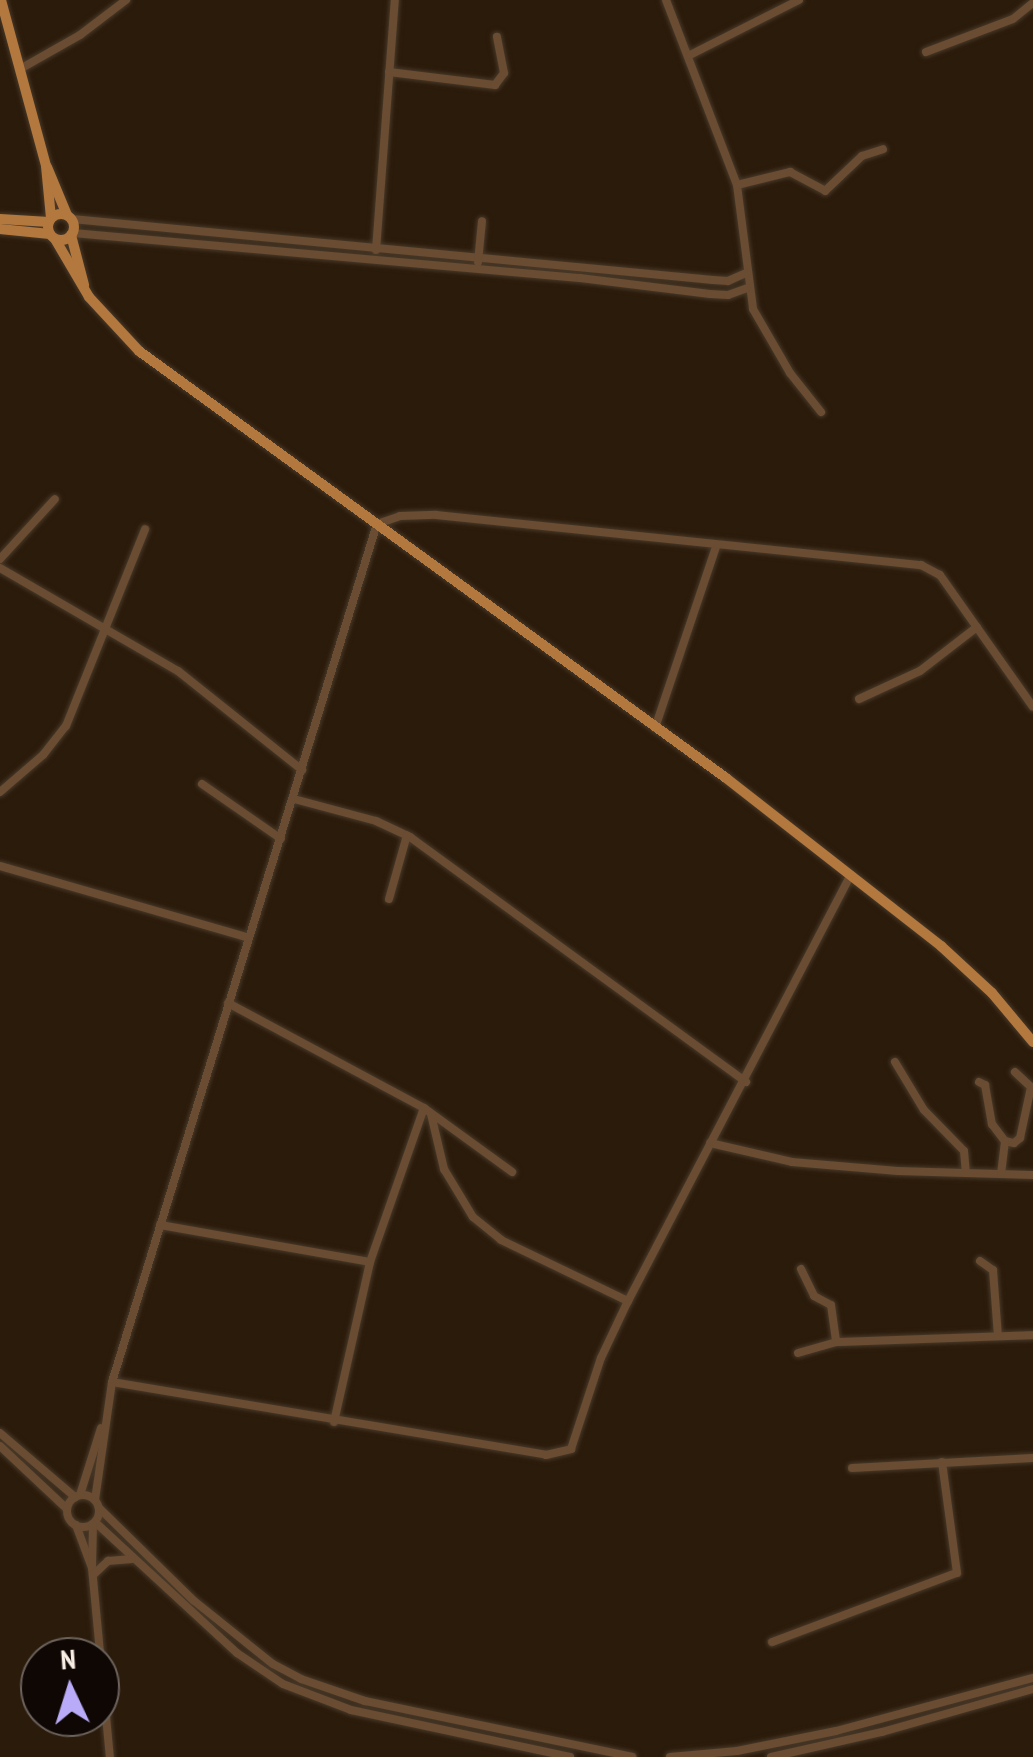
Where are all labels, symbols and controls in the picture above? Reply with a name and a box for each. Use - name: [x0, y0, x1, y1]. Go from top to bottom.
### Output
- north arrow: [20, 1637, 120, 1737]
- text: N: [59, 1640, 77, 1678]

